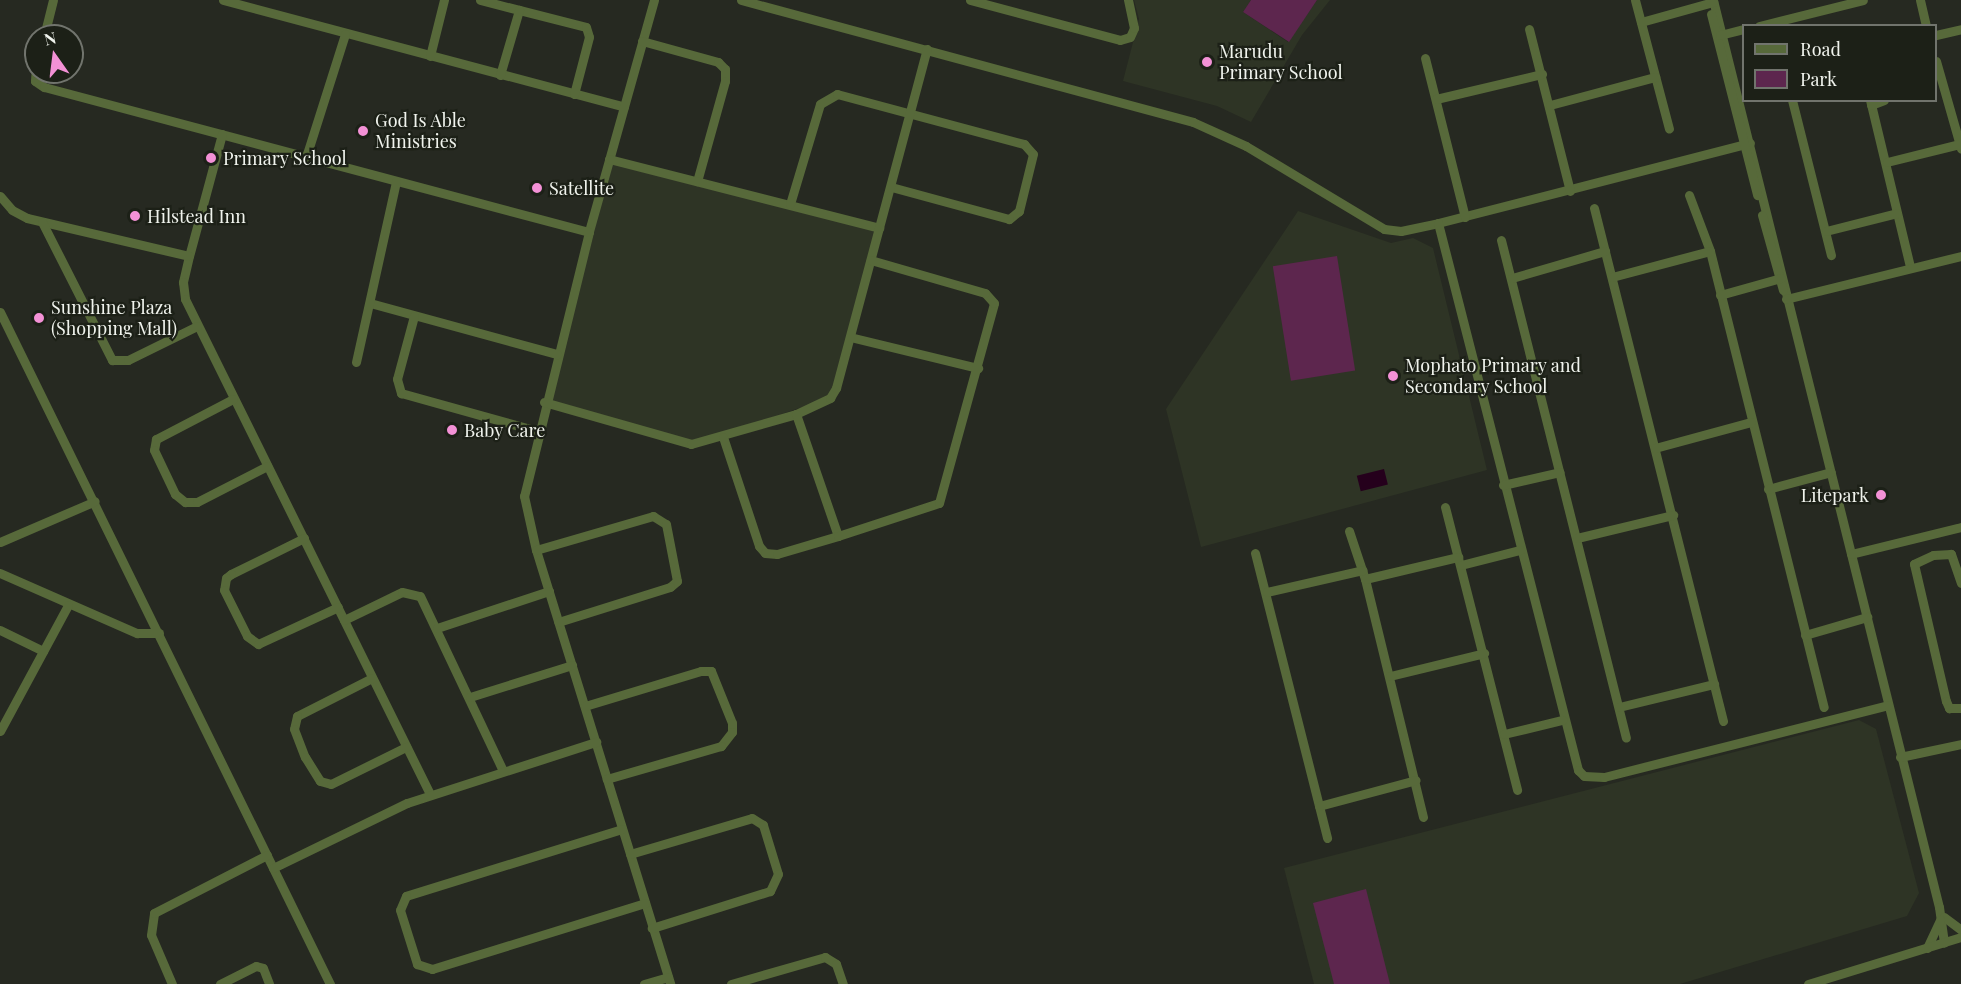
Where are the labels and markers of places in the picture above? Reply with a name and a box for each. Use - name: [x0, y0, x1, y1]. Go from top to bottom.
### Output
- place label: Marudu Primary School: [1219, 41, 1343, 84]
- marker: Marudu Primary School: [1200, 55, 1214, 69]
- place label: God Is Able Ministries: [375, 110, 466, 152]
- marker: God Is Able Ministries: [356, 124, 370, 138]
- place label: Primary School: [223, 147, 347, 169]
- marker: Primary School: [204, 151, 218, 165]
- place label: Satellite: [549, 177, 614, 199]
- marker: Satellite: [530, 181, 544, 195]
- place label: Hilstead Inn: [147, 205, 246, 227]
- marker: Hilstead Inn: [128, 209, 142, 223]
- place label: Sunshine Plaza (Shopping Mall): [51, 297, 177, 340]
- marker: Sunshine Plaza (Shopping Mall): [32, 311, 46, 325]
- place label: Mophato Primary and Secondary School: [1405, 355, 1581, 398]
- marker: Mophato Primary and Secondary School: [1386, 369, 1400, 383]
- place label: Baby Care: [464, 419, 546, 441]
- marker: Baby Care: [445, 423, 459, 437]
- place label: Litepark: [1801, 484, 1869, 506]
- marker: Litepark: [1874, 488, 1888, 502]

